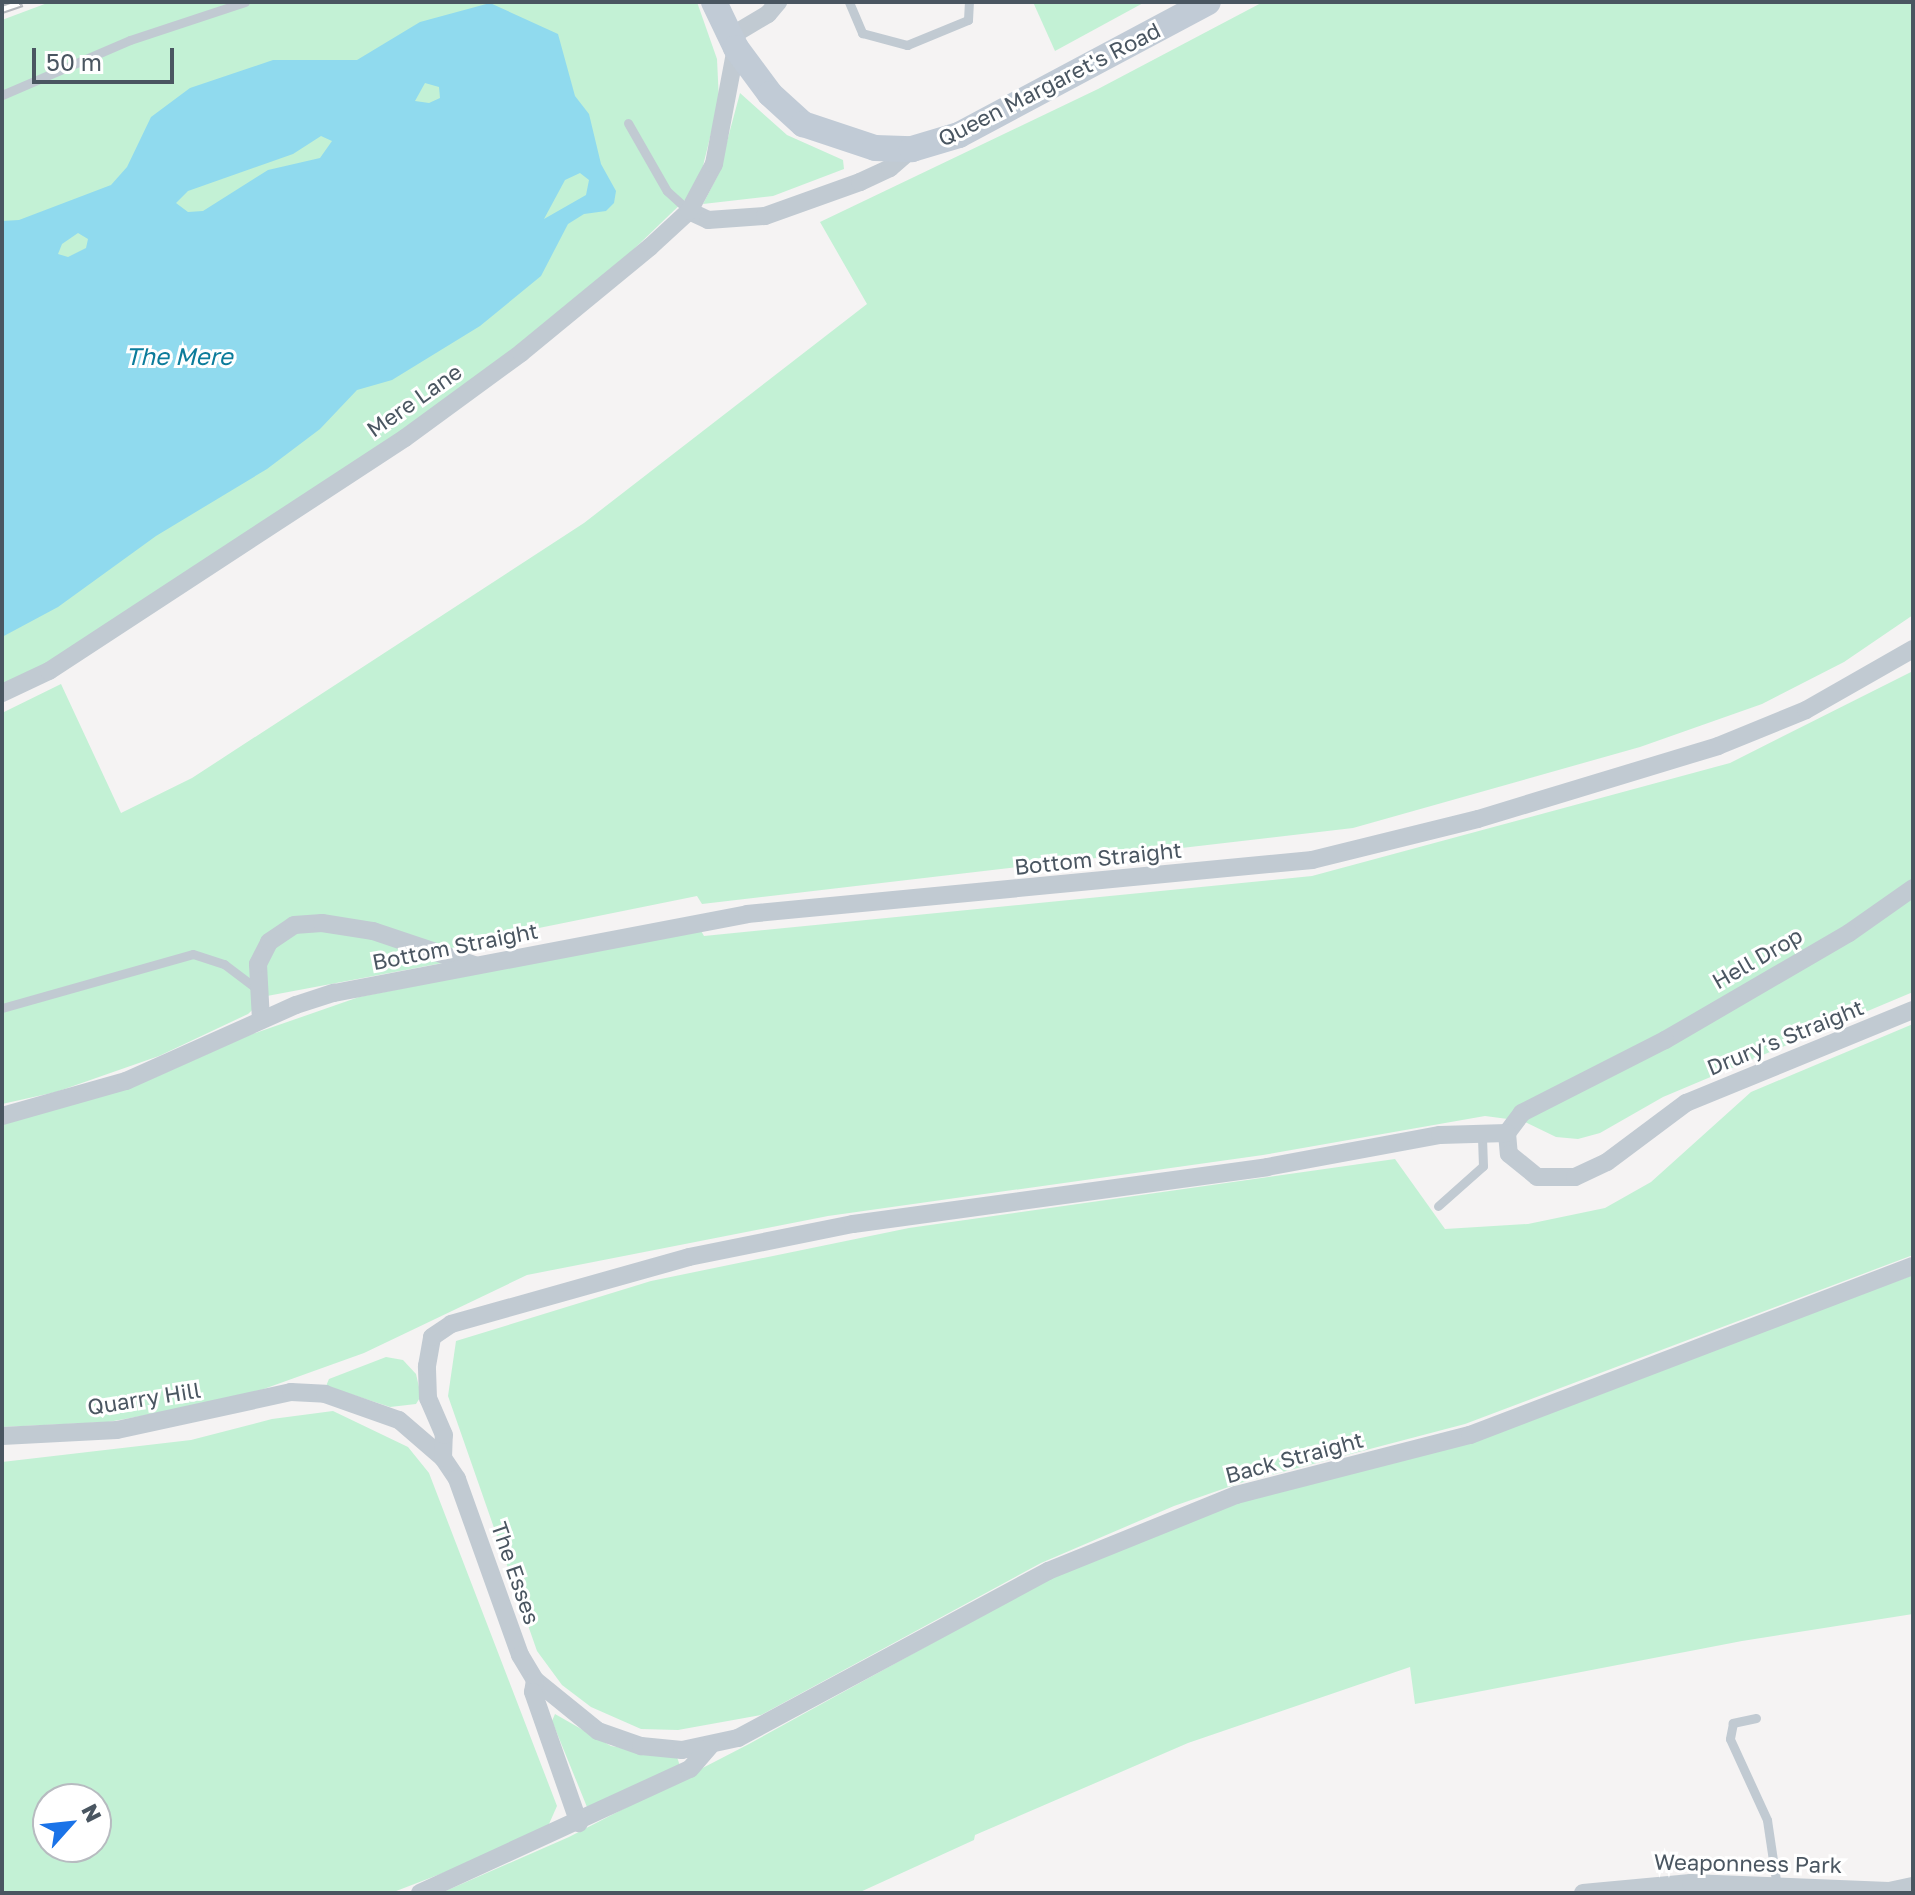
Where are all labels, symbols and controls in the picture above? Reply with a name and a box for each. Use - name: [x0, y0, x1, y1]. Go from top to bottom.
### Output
- street label: Queen Margaret's Road: [933, 16, 1165, 152]
- scale bar: [36, 32, 178, 82]
- text: 50 m: [46, 47, 102, 76]
- water label: The Mere: [125, 342, 233, 370]
- street label: Mere Lane: [361, 358, 467, 442]
- street label: Bottom Straight: [1013, 836, 1183, 880]
- street label: Bottom Straight: [370, 917, 540, 975]
- street label: Hell Drop: [1707, 922, 1807, 994]
- street label: Drury's Straight: [1703, 994, 1867, 1080]
- street label: Quarry Hill: [85, 1376, 203, 1420]
- street label: Back Straight: [1222, 1426, 1366, 1488]
- street label: The Esses: [486, 1518, 546, 1628]
- north arrow: [32, 1783, 112, 1863]
- text: N: [76, 1799, 108, 1826]
- street label: Weaponness Park: [1654, 1848, 1842, 1878]

